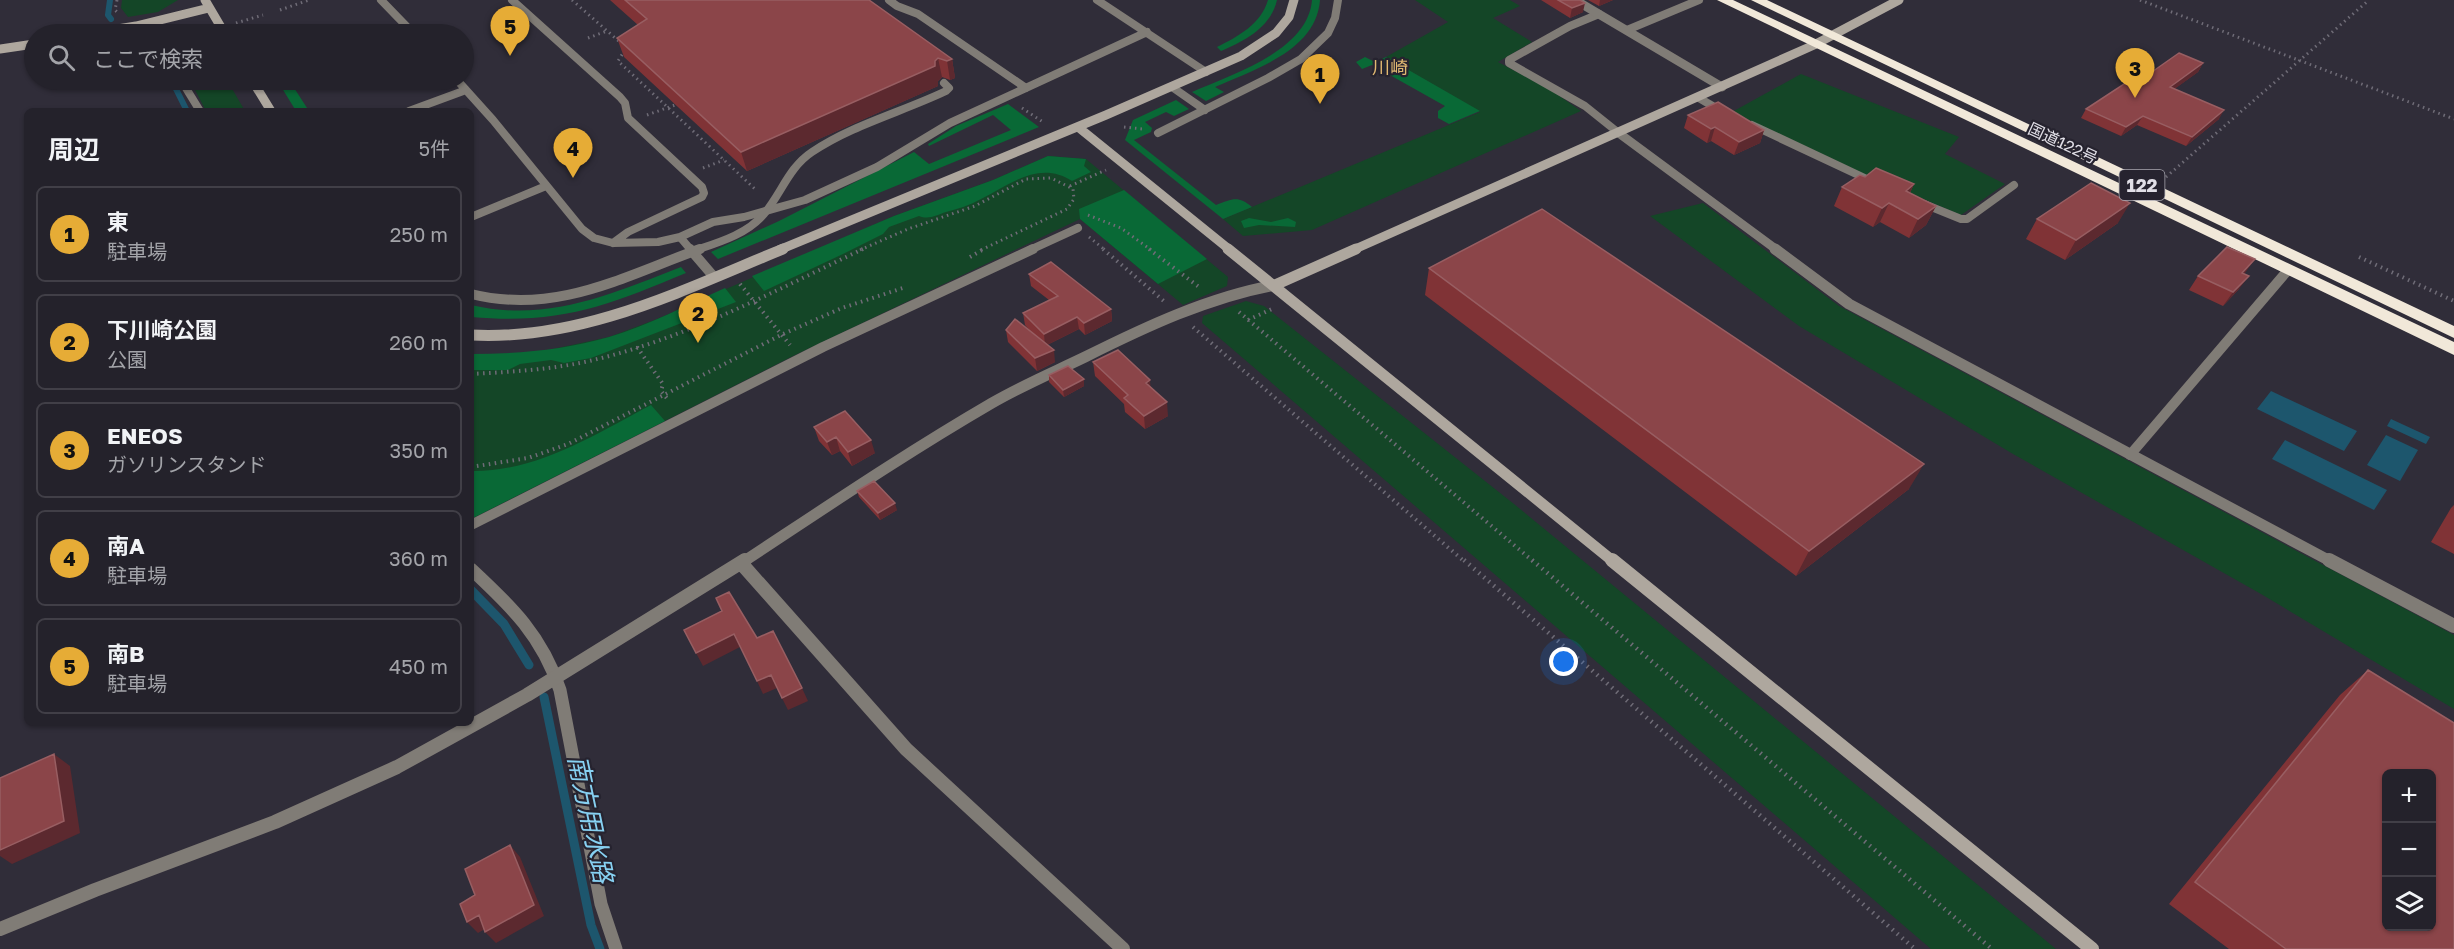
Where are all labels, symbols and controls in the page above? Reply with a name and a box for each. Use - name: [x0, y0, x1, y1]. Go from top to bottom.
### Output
- pin: 5: [490, 7, 530, 56]
- search box: [24, 24, 474, 90]
- icon: search: [45, 41, 78, 74]
- text: ここで検索: [93, 45, 203, 72]
- pin: 3: [2116, 48, 2154, 98]
- pin: 1: [1300, 54, 1340, 104]
- district label: 川崎: [1372, 56, 1408, 78]
- street label: 国道122号: [2025, 118, 2101, 168]
- pin: 4: [554, 128, 592, 178]
- text: 周辺: [48, 134, 100, 165]
- text: 5件: [418, 136, 450, 160]
- road number: 122: [2120, 170, 2164, 200]
- text: 東: [107, 208, 129, 235]
- text: 1: [64, 222, 75, 246]
- text: 250 m: [390, 222, 448, 246]
- text: 駐車場: [107, 239, 167, 263]
- pin: 2: [678, 294, 718, 343]
- text: 下川崎公園: [107, 316, 217, 343]
- text: 2: [63, 330, 76, 354]
- text: 260 m: [389, 330, 448, 354]
- text: 公園: [107, 347, 147, 371]
- text: ENEOS: [107, 422, 183, 449]
- text: 3: [63, 438, 76, 462]
- text: 350 m: [390, 438, 448, 462]
- text: ガソリンスタンド: [107, 452, 267, 476]
- text: 南A: [107, 532, 145, 559]
- text: 4: [63, 546, 76, 570]
- text: 360 m: [389, 546, 448, 570]
- text: 駐車場: [107, 563, 167, 587]
- text: 南B: [107, 640, 145, 667]
- your location: [1549, 647, 1578, 676]
- text: 5: [63, 654, 76, 678]
- text: 450 m: [389, 654, 448, 678]
- text: 駐車場: [107, 671, 167, 695]
- water label: 南方用水路: [562, 752, 620, 888]
- map controls: [2382, 769, 2436, 931]
- button: +: [2382, 769, 2436, 823]
- button: −: [2382, 823, 2436, 877]
- button: layers: [2382, 877, 2436, 931]

